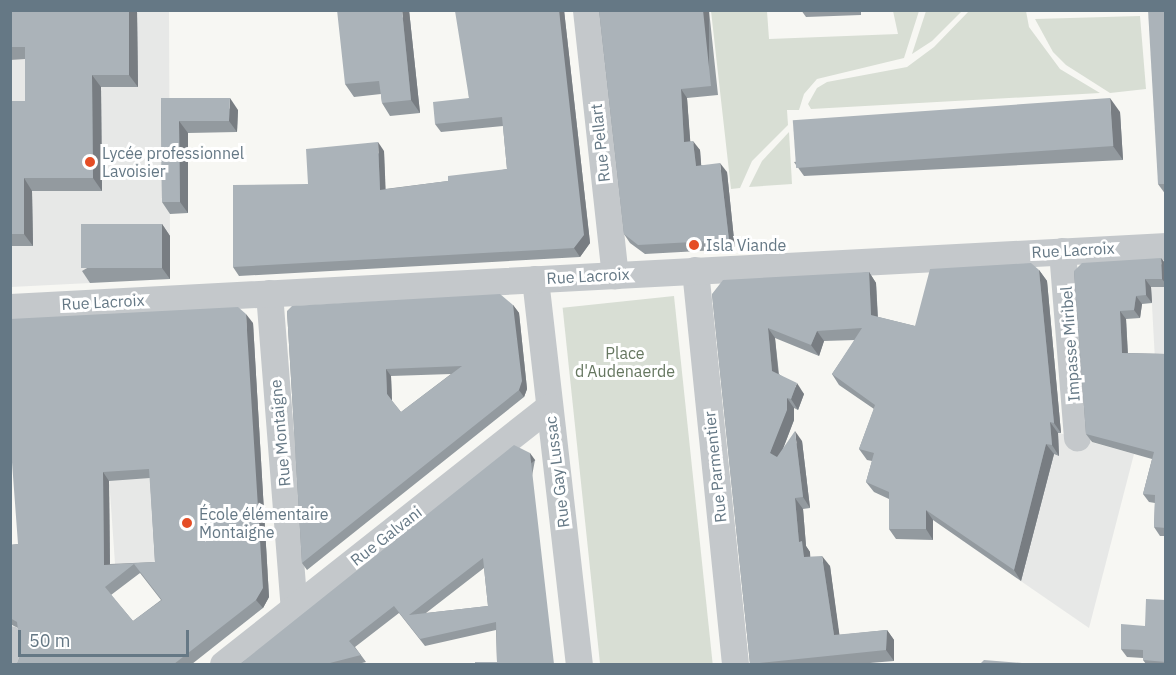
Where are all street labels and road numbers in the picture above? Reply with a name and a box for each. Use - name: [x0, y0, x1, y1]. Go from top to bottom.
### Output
- street label: Rue Pellart: [586, 103, 614, 183]
- street label: Rue Lacroix: [1031, 238, 1115, 262]
- street label: Rue Lacroix: [546, 264, 630, 288]
- street label: Impasse Miribel: [1056, 286, 1084, 402]
- street label: Rue Lacroix: [61, 290, 145, 314]
- street label: Rue Montaigne: [266, 379, 294, 487]
- street label: Rue Parmentier: [700, 410, 730, 524]
- street label: Rue Gay Lussac: [541, 415, 573, 529]
- street label: Rue Galvani: [347, 502, 425, 570]

